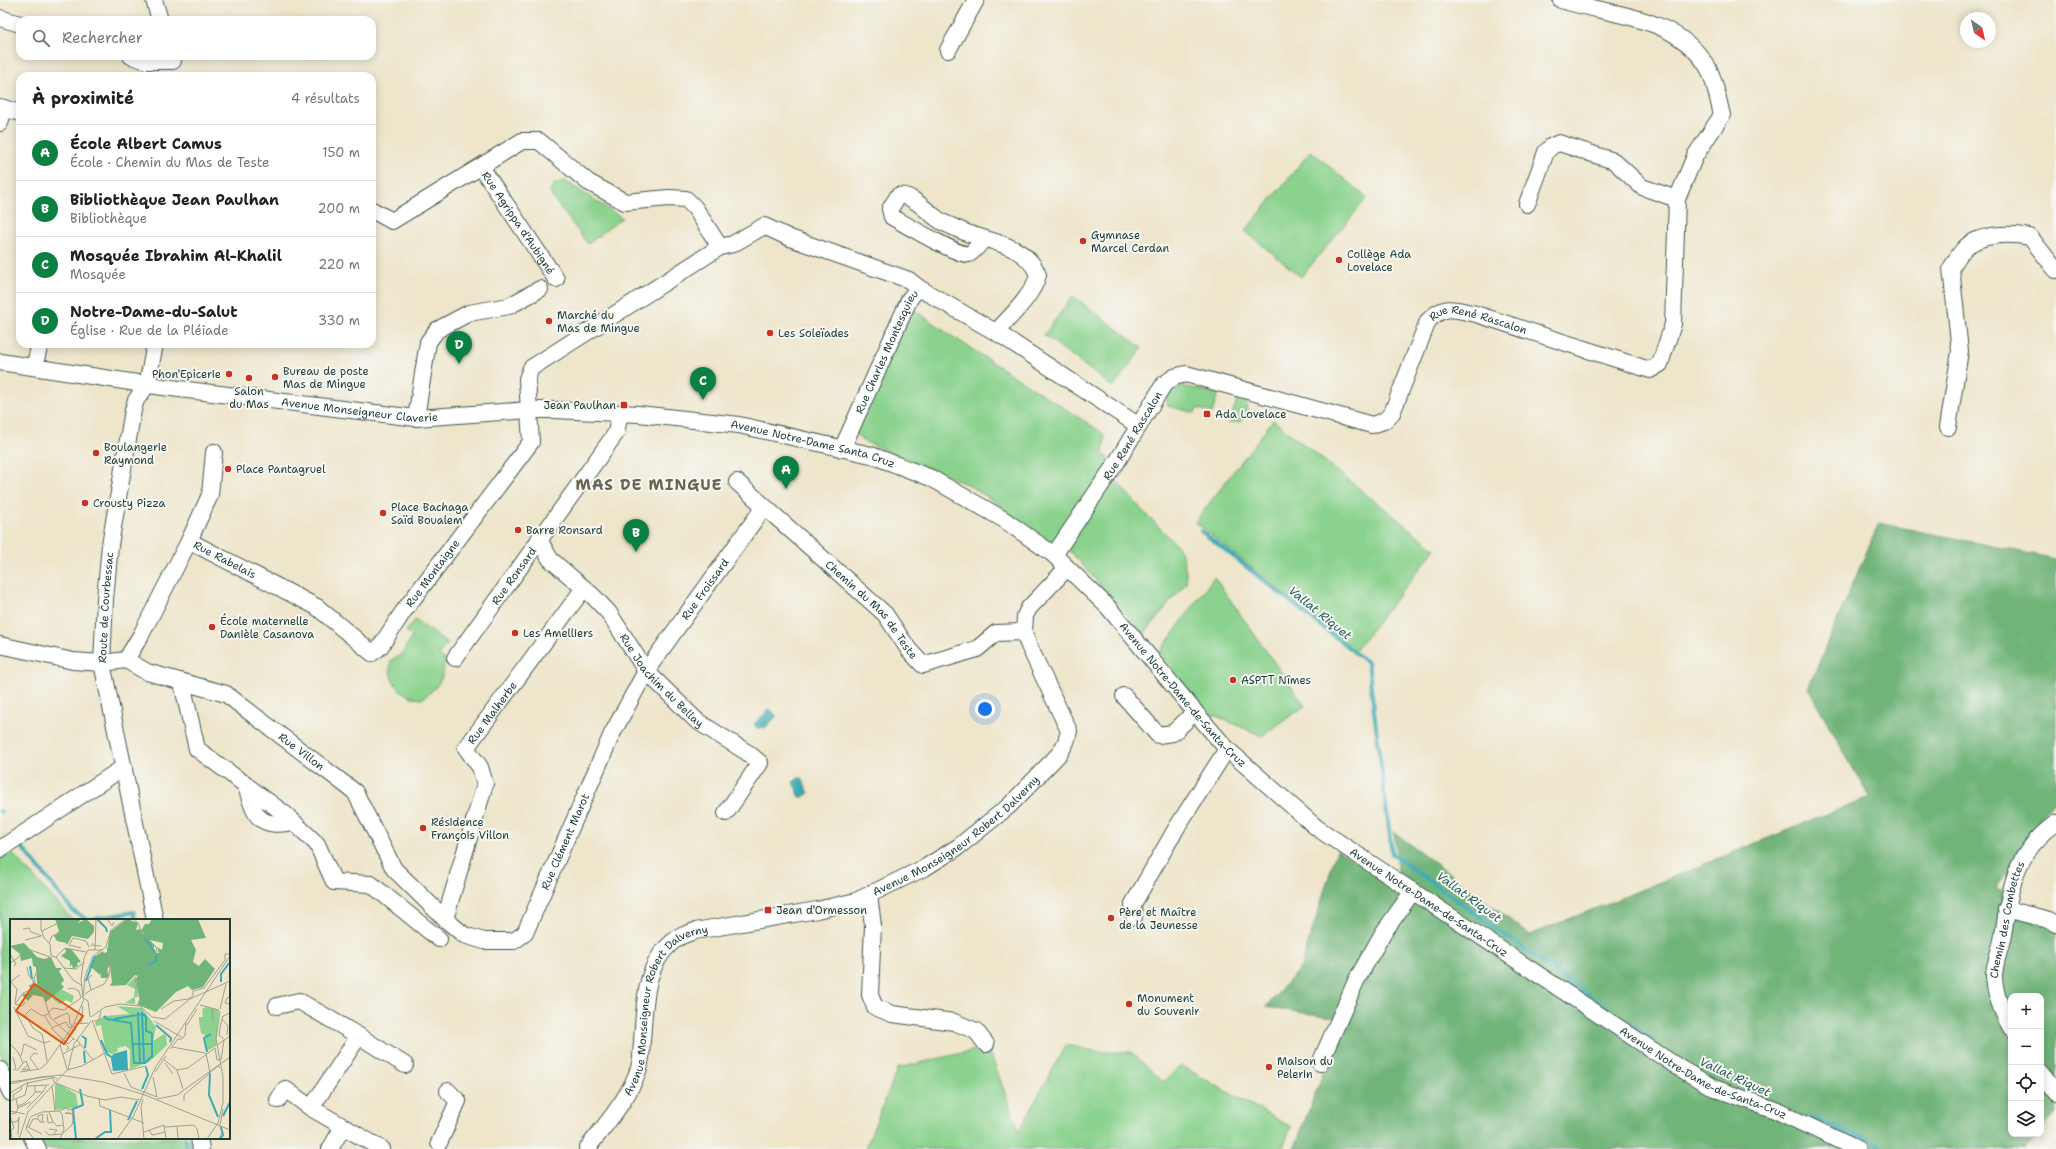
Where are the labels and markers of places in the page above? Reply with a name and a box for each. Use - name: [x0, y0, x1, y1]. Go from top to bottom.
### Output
- place label: Gymnase Marcel Cerdan: [1091, 228, 1169, 256]
- marker: Gymnase Marcel Cerdan: [1078, 236, 1088, 246]
- place label: Collège Ada Lovelace: [1347, 247, 1411, 275]
- marker: Collège Ada Lovelace: [1334, 255, 1344, 265]
- place label: Marché du Mas de Mingue: [557, 308, 640, 336]
- marker: Marché du Mas de Mingue: [544, 316, 554, 326]
- place label: Les Soleïades: [778, 326, 849, 341]
- marker: Les Soleïades: [765, 328, 775, 338]
- pin: D: [446, 331, 472, 364]
- place label: Bureau de poste Mas de Mingue: [283, 364, 369, 392]
- place label: Phon'Epicerie: [152, 367, 221, 382]
- pin: C: [690, 367, 716, 400]
- marker: Phon'Epicerie: [224, 369, 234, 379]
- marker: Bureau de poste Mas de Mingue: [270, 372, 280, 382]
- marker: Salon du Mas: [244, 373, 254, 383]
- place label: Salon du Mas: [229, 384, 269, 412]
- place label: Jean Paulhan: [543, 398, 616, 413]
- marker: Jean Paulhan: [619, 400, 629, 410]
- place label: Ada Lovelace: [1215, 407, 1286, 422]
- marker: Ada Lovelace: [1202, 409, 1212, 419]
- place label: Boulangerie Raymond: [104, 440, 167, 468]
- marker: Boulangerie Raymond: [91, 448, 101, 458]
- pin: A: [773, 456, 799, 489]
- place label: Place Pantagruel: [236, 462, 326, 477]
- marker: Place Pantagruel: [223, 464, 233, 474]
- place label: Crousty Pizza: [93, 496, 166, 511]
- marker: Crousty Pizza: [80, 498, 90, 508]
- place label: Place Bachaga Saïd Boualem: [391, 500, 468, 528]
- marker: Place Bachaga Saïd Boualem: [378, 508, 388, 518]
- pin: B: [623, 519, 649, 552]
- place label: Barre Ronsard: [526, 523, 603, 538]
- marker: Barre Ronsard: [513, 525, 523, 535]
- place label: École maternelle Danièle Casanova: [220, 613, 314, 642]
- marker: École maternelle Danièle Casanova: [207, 622, 217, 632]
- place label: Les Amelliers: [523, 626, 593, 641]
- marker: Les Amelliers: [510, 628, 520, 638]
- place label: ASPTT Nîmes: [1241, 673, 1311, 688]
- marker: ASPTT Nîmes: [1228, 675, 1238, 685]
- place label: Résidence François Villon: [431, 815, 509, 843]
- marker: Résidence François Villon: [418, 823, 428, 833]
- place label: Jean d'Ormesson: [776, 903, 867, 918]
- marker: Jean d'Ormesson: [763, 905, 773, 915]
- place label: Père et Maître de la Jeunesse: [1119, 905, 1198, 933]
- marker: Père et Maître de la Jeunesse: [1106, 913, 1116, 923]
- place label: Monument du Souvenir: [1137, 991, 1199, 1019]
- marker: Monument du Souvenir: [1124, 999, 1134, 1009]
- place label: Maison du Pelerin: [1277, 1054, 1333, 1082]
- marker: Maison du Pelerin: [1264, 1062, 1274, 1072]

